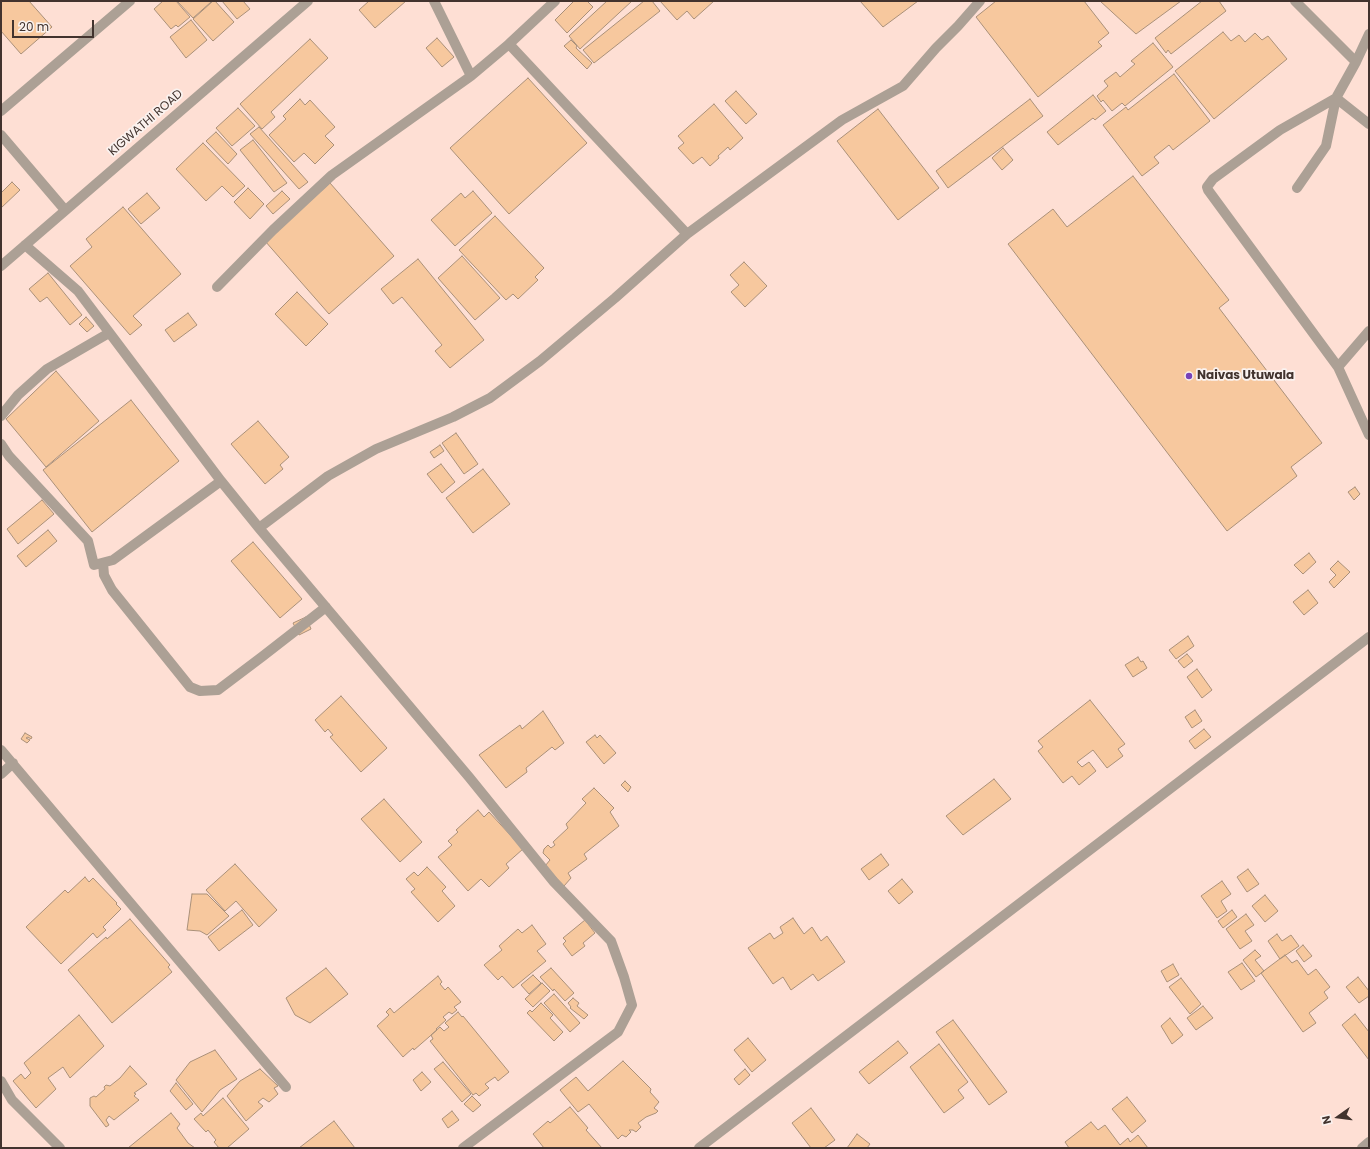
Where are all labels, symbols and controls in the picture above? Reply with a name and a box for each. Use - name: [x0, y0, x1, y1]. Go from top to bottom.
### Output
- scale bar: [14, 12, 96, 38]
- text: 20 m: [19, 18, 49, 35]
- street label: KIGWATHI ROAD: [106, 87, 186, 159]
- place label: Naivas Utuwala: [1197, 369, 1294, 383]
- marker: Naivas Utuwala: [1184, 371, 1194, 381]
- north arrow: [1318, 1097, 1358, 1137]
- text: N: [1318, 1114, 1335, 1126]

